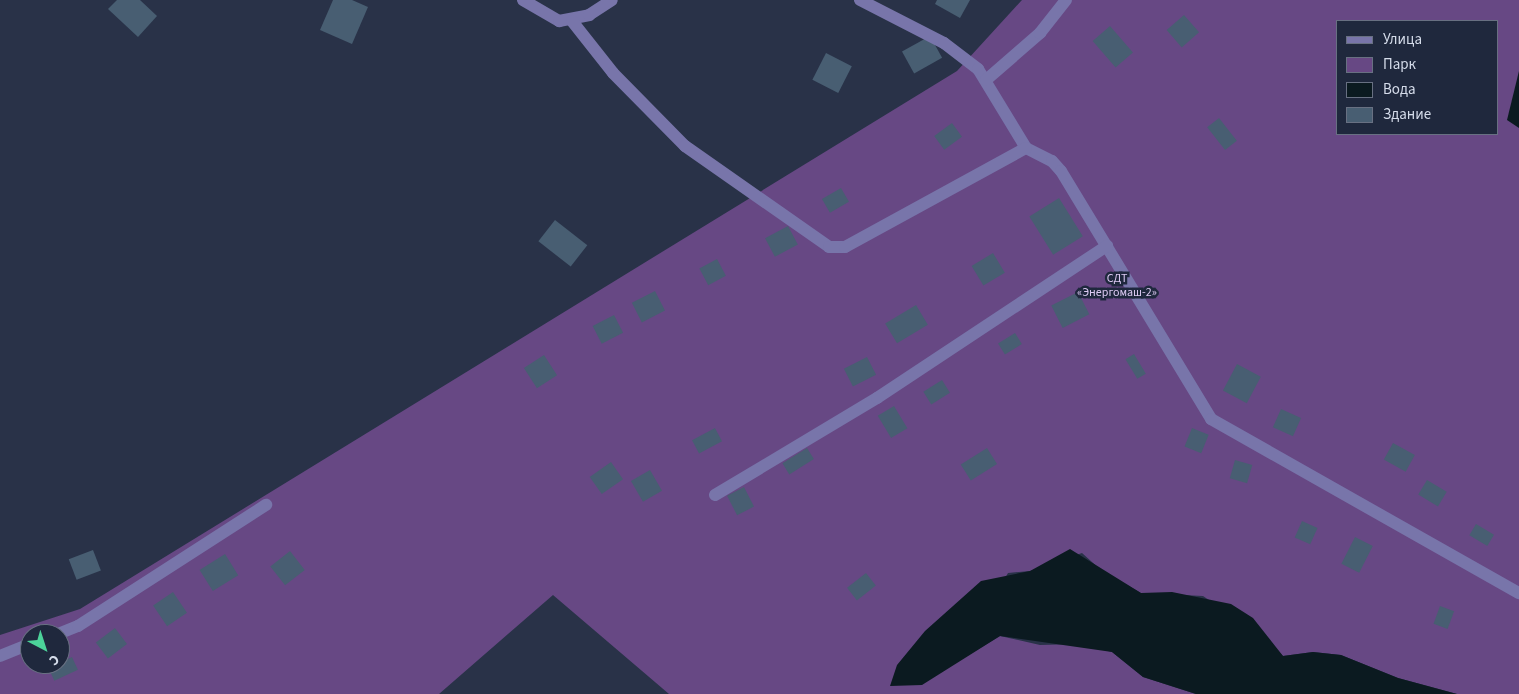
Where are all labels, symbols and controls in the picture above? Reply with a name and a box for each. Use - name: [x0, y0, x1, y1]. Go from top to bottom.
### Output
- legend: [1336, 20, 1499, 135]
- text: Улица: [1383, 29, 1422, 50]
- text: Парк: [1383, 54, 1416, 75]
- text: Вода: [1383, 79, 1416, 100]
- text: Здание: [1383, 104, 1431, 125]
- park label: СДТ «Энергомаш-2»: [1077, 272, 1157, 300]
- north arrow: [20, 624, 70, 674]
- text: С: [44, 649, 64, 670]

